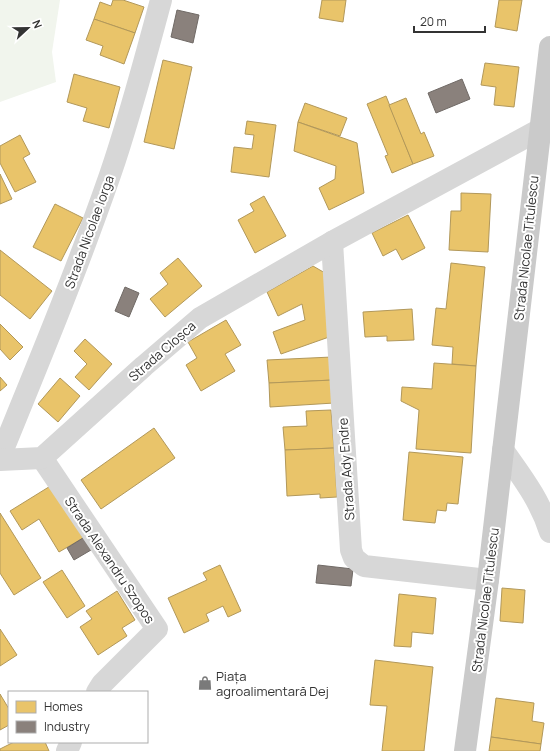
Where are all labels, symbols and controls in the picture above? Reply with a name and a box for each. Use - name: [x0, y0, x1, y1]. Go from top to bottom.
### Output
- north arrow: [8, 8, 48, 48]
- scale bar: [414, 8, 485, 34]
- text: 20 m: [420, 13, 447, 30]
- text: N: [29, 18, 46, 31]
- street label: Strada Nicolae Iorga: [60, 173, 118, 291]
- street label: Strada Nicolae Titulescu: [509, 175, 543, 321]
- street label: Strada Cloșca: [125, 317, 199, 385]
- street label: Strada Ady Endre: [333, 417, 359, 521]
- street label: Strada Alexandru Szopos: [61, 493, 159, 627]
- street label: Strada Nicolae Titulescu: [467, 527, 503, 673]
- place label: Piața agroalimentară Dej: [216, 667, 329, 700]
- shop icon: Piața agroalimentară Dej: [197, 675, 213, 691]
- legend: [8, 691, 148, 743]
- text: Homes: [44, 698, 83, 715]
- text: Industry: [44, 718, 90, 735]

